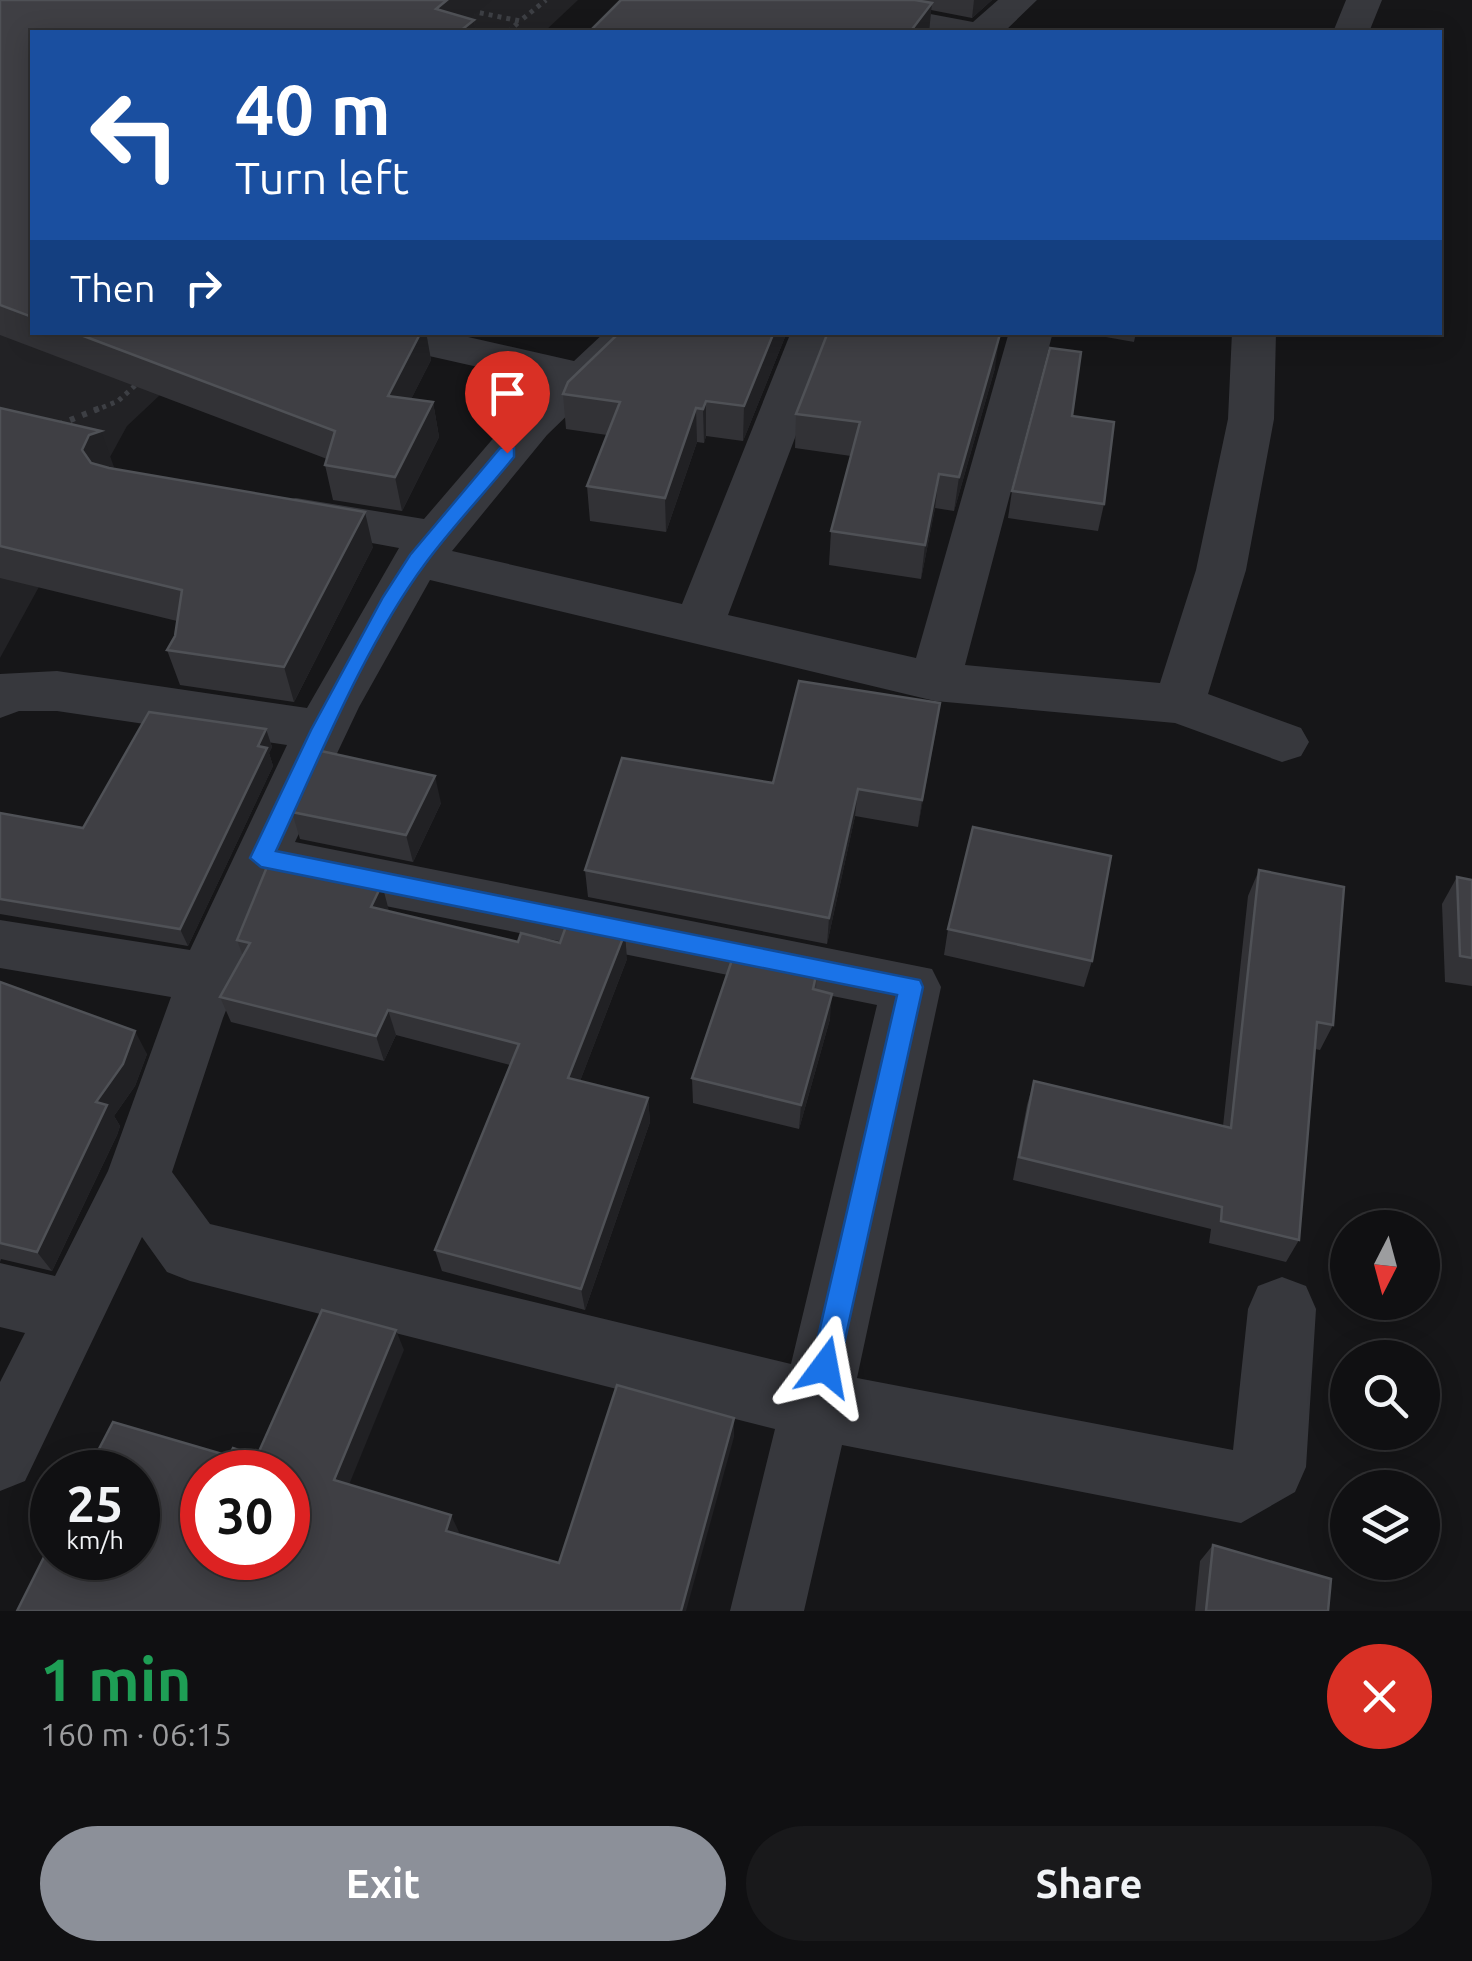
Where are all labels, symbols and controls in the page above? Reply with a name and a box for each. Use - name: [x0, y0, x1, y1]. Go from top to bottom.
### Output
- icon: left: [70, 70, 200, 200]
- text: 40 m: [235, 70, 391, 148]
- text: Turn left: [235, 152, 409, 203]
- icon: right: [176, 260, 231, 315]
- text: Then: [70, 267, 156, 309]
- pin: [465, 351, 550, 454]
- icon: arrive: [480, 366, 535, 421]
- north arrow: [1330, 1210, 1440, 1320]
- map controls: [1330, 1210, 1440, 1580]
- position arrow: [773, 1315, 877, 1419]
- button: search: [1330, 1340, 1440, 1450]
- speed limit sign: 30: [180, 1450, 310, 1580]
- button: layers: [1330, 1470, 1440, 1580]
- text: 25: [67, 1475, 123, 1531]
- text: km/h: [66, 1526, 124, 1554]
- button: close: [1327, 1644, 1432, 1749]
- text: 1 min: [40, 1645, 192, 1712]
- text: 160 m · 06:15: [40, 1716, 232, 1752]
- button: Exit: [40, 1826, 726, 1941]
- button: Share: [746, 1826, 1432, 1941]

